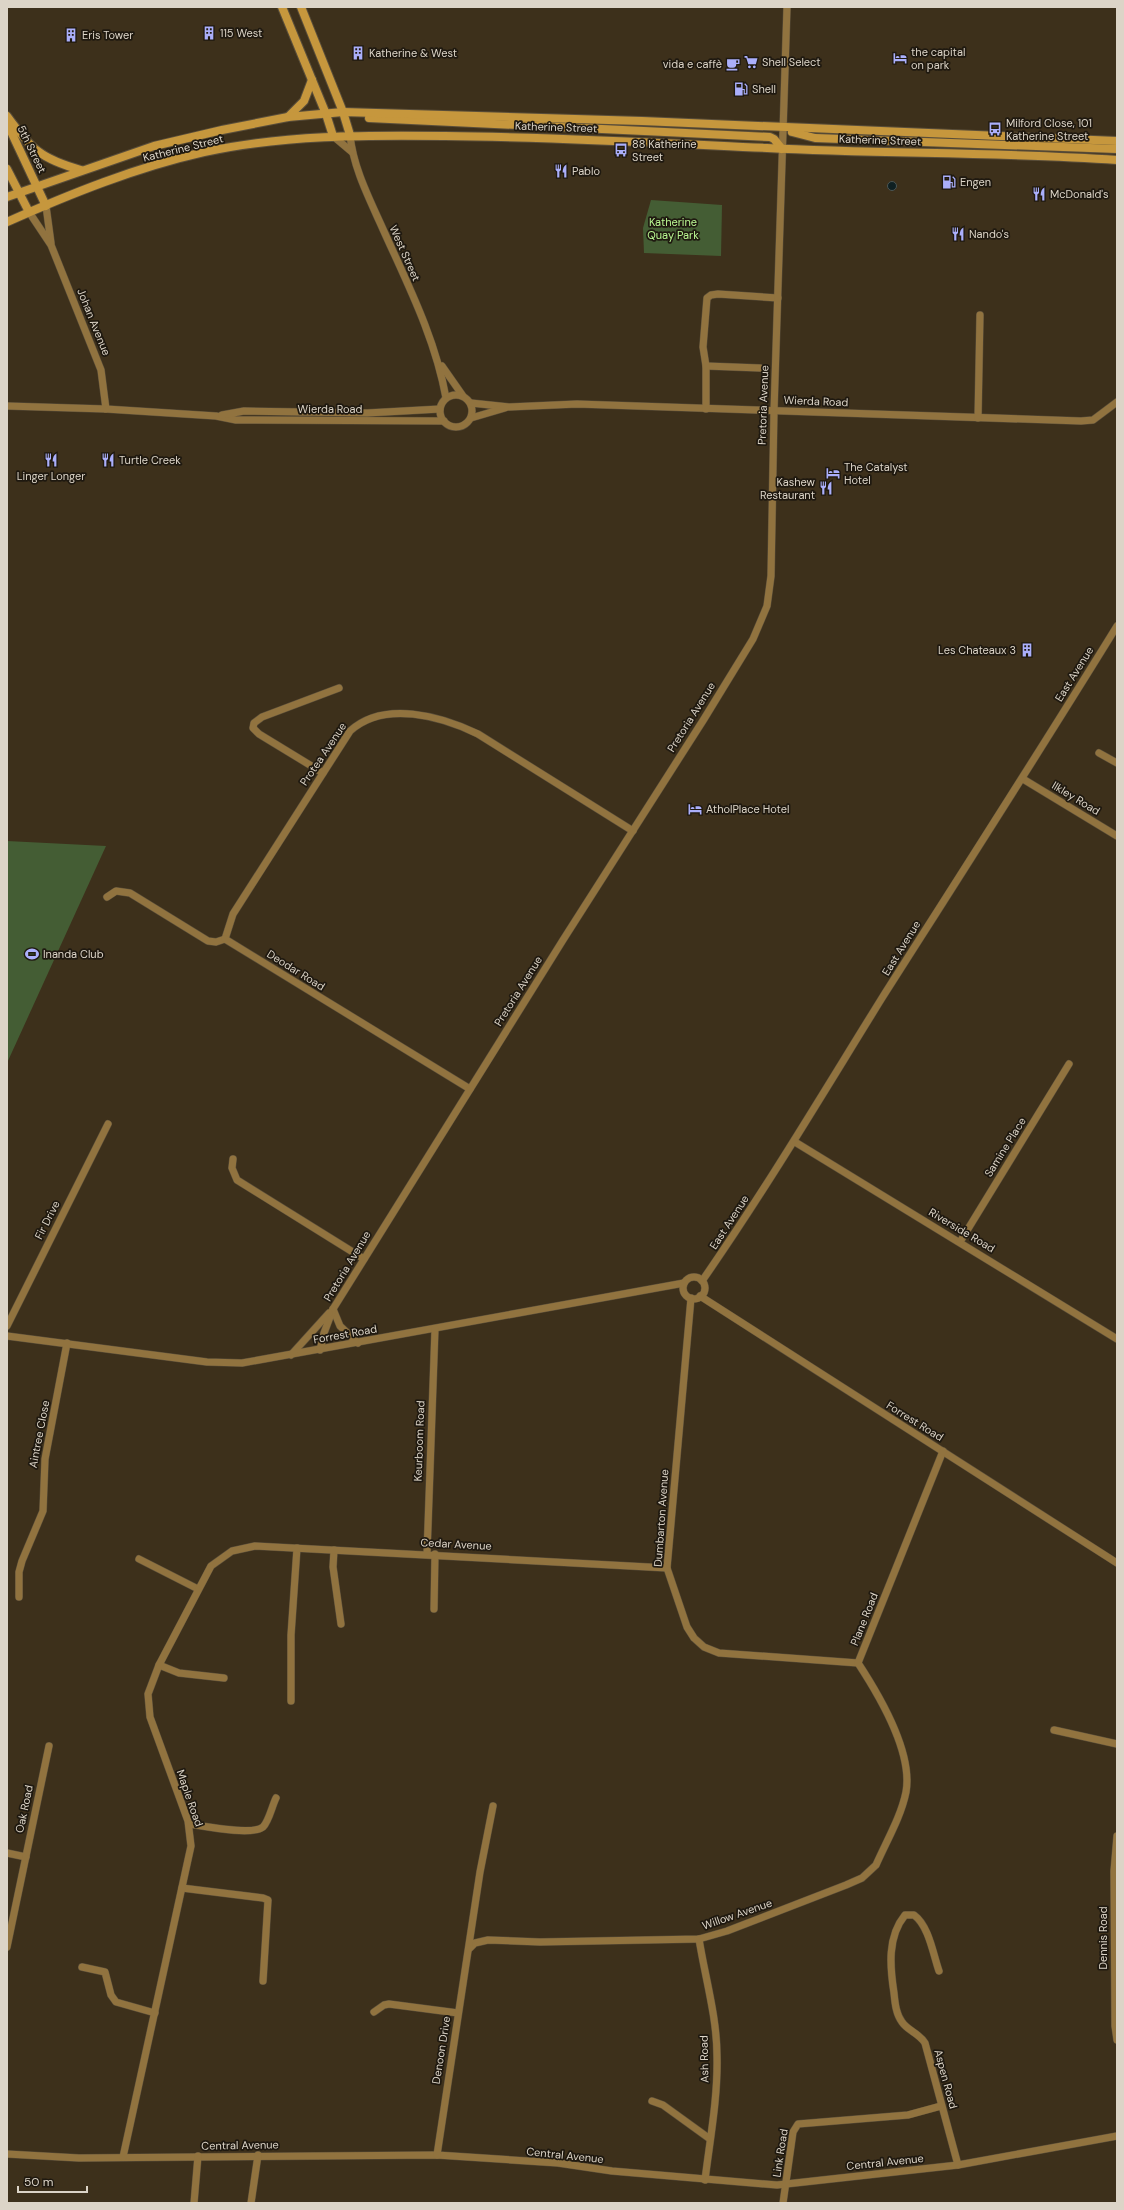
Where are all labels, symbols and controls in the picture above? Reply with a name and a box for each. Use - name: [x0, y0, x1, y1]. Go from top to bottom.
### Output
- building icon: 115 West: [201, 25, 217, 41]
- place label: 115 West: [220, 26, 262, 40]
- building icon: Eris Tower: [63, 27, 79, 43]
- place label: Eris Tower: [82, 28, 133, 42]
- building icon: Katherine & West: [350, 45, 366, 61]
- place label: the capital on park: [911, 45, 965, 72]
- place label: Katherine & West: [369, 46, 457, 60]
- hotel icon: the capital on park: [892, 50, 908, 66]
- supermarket icon: Shell Select: [743, 54, 759, 70]
- place label: Shell Select: [762, 55, 821, 69]
- cafe icon: vida e caffè: [725, 56, 741, 72]
- place label: vida e caffè: [663, 57, 722, 71]
- fuel station icon: Shell: [733, 81, 749, 97]
- place label: Shell: [752, 82, 776, 96]
- place label: Milford Close, 101 Katherine Street: [1006, 116, 1092, 143]
- street label: Katherine Street: [515, 119, 597, 135]
- bus stop icon: Milford Close, 101 Katherine Street: [987, 121, 1003, 137]
- street label: 5th Street: [14, 123, 50, 175]
- street label: Katherine Street: [141, 131, 225, 165]
- street label: Katherine Street: [839, 132, 921, 148]
- place label: 88 Katherine Street: [632, 137, 696, 164]
- bus stop icon: 88 Katherine Street: [613, 142, 629, 158]
- restaurant icon: Pablo: [553, 163, 569, 179]
- place label: Pablo: [572, 164, 600, 178]
- fuel station icon: Engen: [941, 174, 957, 190]
- place label: Engen: [960, 175, 991, 189]
- restaurant icon: McDonald's: [1031, 186, 1047, 202]
- place label: McDonald's: [1050, 187, 1109, 201]
- park label: Katherine Quay Park: [647, 215, 699, 242]
- street label: West Street: [386, 223, 424, 283]
- restaurant icon: Nando's: [950, 226, 966, 242]
- place label: Nando's: [969, 227, 1009, 241]
- street label: Johan Avenue: [74, 286, 114, 358]
- street label: Pretoria Avenue: [755, 365, 771, 445]
- street label: Wierda Road: [783, 393, 849, 409]
- street label: Wierda Road: [298, 402, 363, 416]
- restaurant icon: Linger Longer: [43, 452, 59, 468]
- restaurant icon: Turtle Creek: [100, 452, 116, 468]
- place label: Turtle Creek: [119, 453, 181, 467]
- place label: The Catalyst Hotel: [844, 460, 908, 487]
- hotel icon: The Catalyst Hotel: [825, 465, 841, 481]
- place label: Linger Longer: [17, 469, 85, 483]
- place label: Kashew Restaurant: [760, 475, 816, 502]
- restaurant icon: Kashew Restaurant: [818, 480, 834, 496]
- building icon: Les Chateaux 3: [1019, 642, 1035, 658]
- place label: Les Chateaux 3: [938, 643, 1016, 657]
- street label: East Avenue: [1052, 644, 1096, 704]
- street label: Pretoria Avenue: [664, 679, 718, 755]
- street label: Protea Avenue: [297, 720, 349, 788]
- street label: Ilkley Road: [1049, 778, 1103, 818]
- hotel icon: AtholPlace Hotel: [687, 801, 703, 817]
- place label: AtholPlace Hotel: [706, 802, 789, 816]
- street label: East Avenue: [879, 918, 923, 978]
- sports icon: Inanda Club: [24, 946, 40, 962]
- place label: Inanda Club: [43, 947, 104, 961]
- street label: Deodar Road: [264, 947, 328, 993]
- street label: Pretoria Avenue: [491, 953, 545, 1029]
- street label: Samine Place: [981, 1115, 1029, 1179]
- street label: East Avenue: [706, 1192, 752, 1252]
- street label: Fir Drive: [31, 1198, 63, 1242]
- street label: Riverside Road: [926, 1205, 998, 1255]
- street label: Pretoria Avenue: [320, 1228, 374, 1304]
- street label: Forrest Road: [312, 1321, 378, 1346]
- street label: Forrest Road: [884, 1398, 946, 1444]
- street label: Aintree Close: [26, 1399, 52, 1469]
- street label: Keurboom Road: [411, 1400, 427, 1482]
- street label: Dumbarton Avenue: [651, 1469, 671, 1567]
- street label: Cedar Avenue: [420, 1535, 492, 1553]
- street label: Plane Road: [847, 1590, 881, 1648]
- street label: Maple Road: [174, 1768, 206, 1828]
- street label: Oak Road: [12, 1784, 36, 1834]
- street label: Willow Avenue: [700, 1895, 774, 1933]
- street label: Dennis Road: [1096, 1906, 1110, 1970]
- street label: Denoon Drive: [429, 2015, 453, 2085]
- street label: Ash Road: [697, 2035, 711, 2083]
- street label: Aspen Road: [931, 2048, 961, 2110]
- street label: Link Road: [769, 2128, 791, 2178]
- street label: Central Avenue: [201, 2137, 279, 2153]
- street label: Central Avenue: [526, 2144, 604, 2166]
- street label: Central Avenue: [846, 2151, 924, 2173]
- scale bar: [18, 2168, 87, 2194]
- text: 50 m: [24, 2174, 53, 2190]

